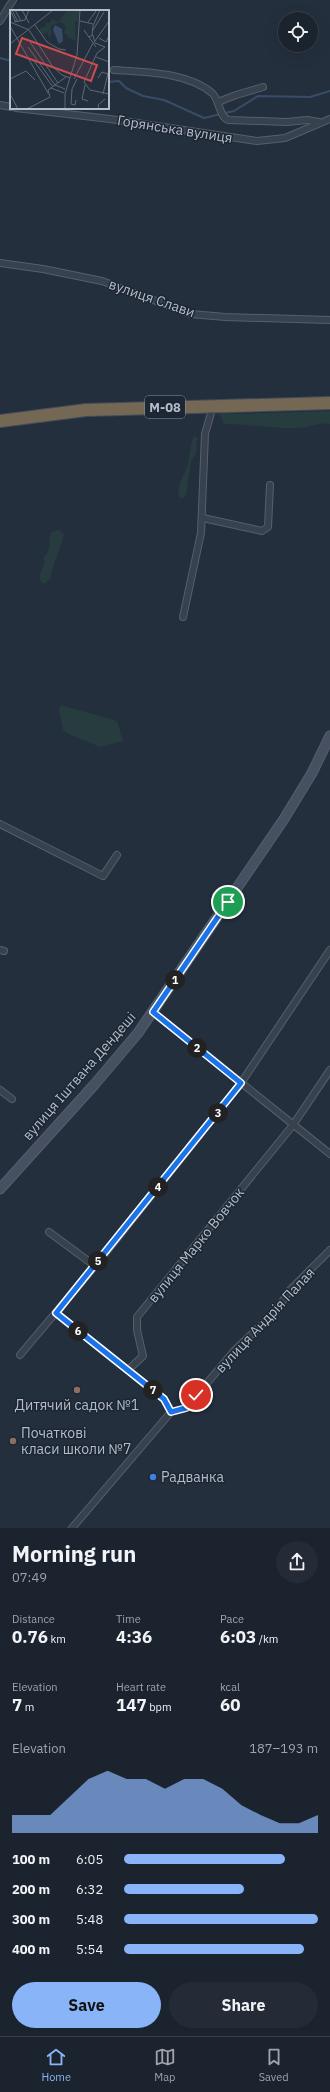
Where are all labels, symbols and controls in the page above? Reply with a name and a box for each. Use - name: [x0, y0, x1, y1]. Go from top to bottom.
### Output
- inset map: [10, 10, 109, 109]
- map controls: [278, 12, 318, 52]
- button: locate: [278, 12, 318, 52]
- street label: Горянська вулиця: [116, 111, 234, 147]
- street label: вулиця Слави: [107, 275, 197, 321]
- road number: М-08: [145, 396, 185, 418]
- pin: [211, 885, 245, 919]
- icon: arrive: [217, 891, 239, 913]
- pin: 1: [165, 970, 185, 990]
- text: 1: [172, 973, 178, 987]
- street label: вулиця Іштвана Дендеші: [18, 1008, 140, 1144]
- pin: 2: [187, 1038, 207, 1058]
- text: 2: [194, 1041, 200, 1055]
- pin: 3: [208, 1103, 228, 1123]
- text: 3: [215, 1106, 221, 1120]
- pin: 4: [148, 1177, 168, 1197]
- text: 4: [155, 1180, 161, 1194]
- street label: вулиця Марко Вовчок: [144, 1183, 248, 1306]
- pin: 5: [88, 1251, 108, 1271]
- text: 5: [95, 1254, 101, 1268]
- street label: вулиця Андрія Палая: [211, 1263, 319, 1377]
- pin: 6: [68, 1321, 88, 1341]
- text: 6: [75, 1324, 81, 1338]
- pin: [179, 1378, 213, 1412]
- pin: 7: [143, 1380, 163, 1400]
- text: 7: [150, 1383, 156, 1397]
- icon: check: [185, 1384, 207, 1406]
- marker: Дитячий садок №1: [72, 1385, 82, 1395]
- place label: Дитячий садок №1: [15, 1396, 139, 1414]
- place label: Початкові класи школи №7: [21, 1424, 131, 1458]
- marker: Початкові класи школи №7: [8, 1436, 18, 1446]
- place label: Радванка: [161, 1468, 225, 1486]
- marker: Радванка: [148, 1472, 158, 1482]
- text: Morning run: [12, 1539, 136, 1568]
- button: share: [276, 1541, 318, 1583]
- text: 07:49: [12, 1569, 47, 1586]
- text: Distance: [12, 1612, 55, 1626]
- text: Time: [116, 1612, 141, 1626]
- text: Pace: [220, 1612, 244, 1626]
- text: 0.76: [12, 1626, 48, 1648]
- text: 4:36: [116, 1626, 152, 1648]
- text: 6:03: [220, 1626, 256, 1648]
- text: km: [48, 1632, 66, 1646]
- text: /km: [256, 1632, 278, 1646]
- text: Elevation: [12, 1680, 58, 1694]
- text: Heart rate: [116, 1680, 166, 1694]
- text: kcal: [220, 1680, 240, 1694]
- text: 7: [12, 1694, 22, 1716]
- text: 147: [116, 1694, 147, 1716]
- text: 60: [220, 1694, 240, 1716]
- text: m: [22, 1700, 34, 1714]
- text: bpm: [147, 1700, 172, 1714]
- text: Elevation: [12, 1740, 66, 1757]
- text: 187–193 m: [249, 1740, 318, 1757]
- text: 100 m: [12, 1851, 50, 1868]
- text: 6:05: [76, 1851, 103, 1868]
- text: 200 m: [12, 1881, 50, 1898]
- text: 6:32: [76, 1881, 103, 1898]
- text: 300 m: [12, 1911, 50, 1928]
- text: 5:48: [76, 1911, 103, 1928]
- text: 400 m: [12, 1941, 50, 1958]
- text: 5:54: [76, 1941, 103, 1958]
- button: Save: [12, 1982, 161, 2028]
- button: Share: [169, 1982, 318, 2028]
- tab: Home: [41, 2046, 71, 2084]
- tab: Map: [154, 2046, 176, 2084]
- tab: Saved: [259, 2046, 289, 2084]

